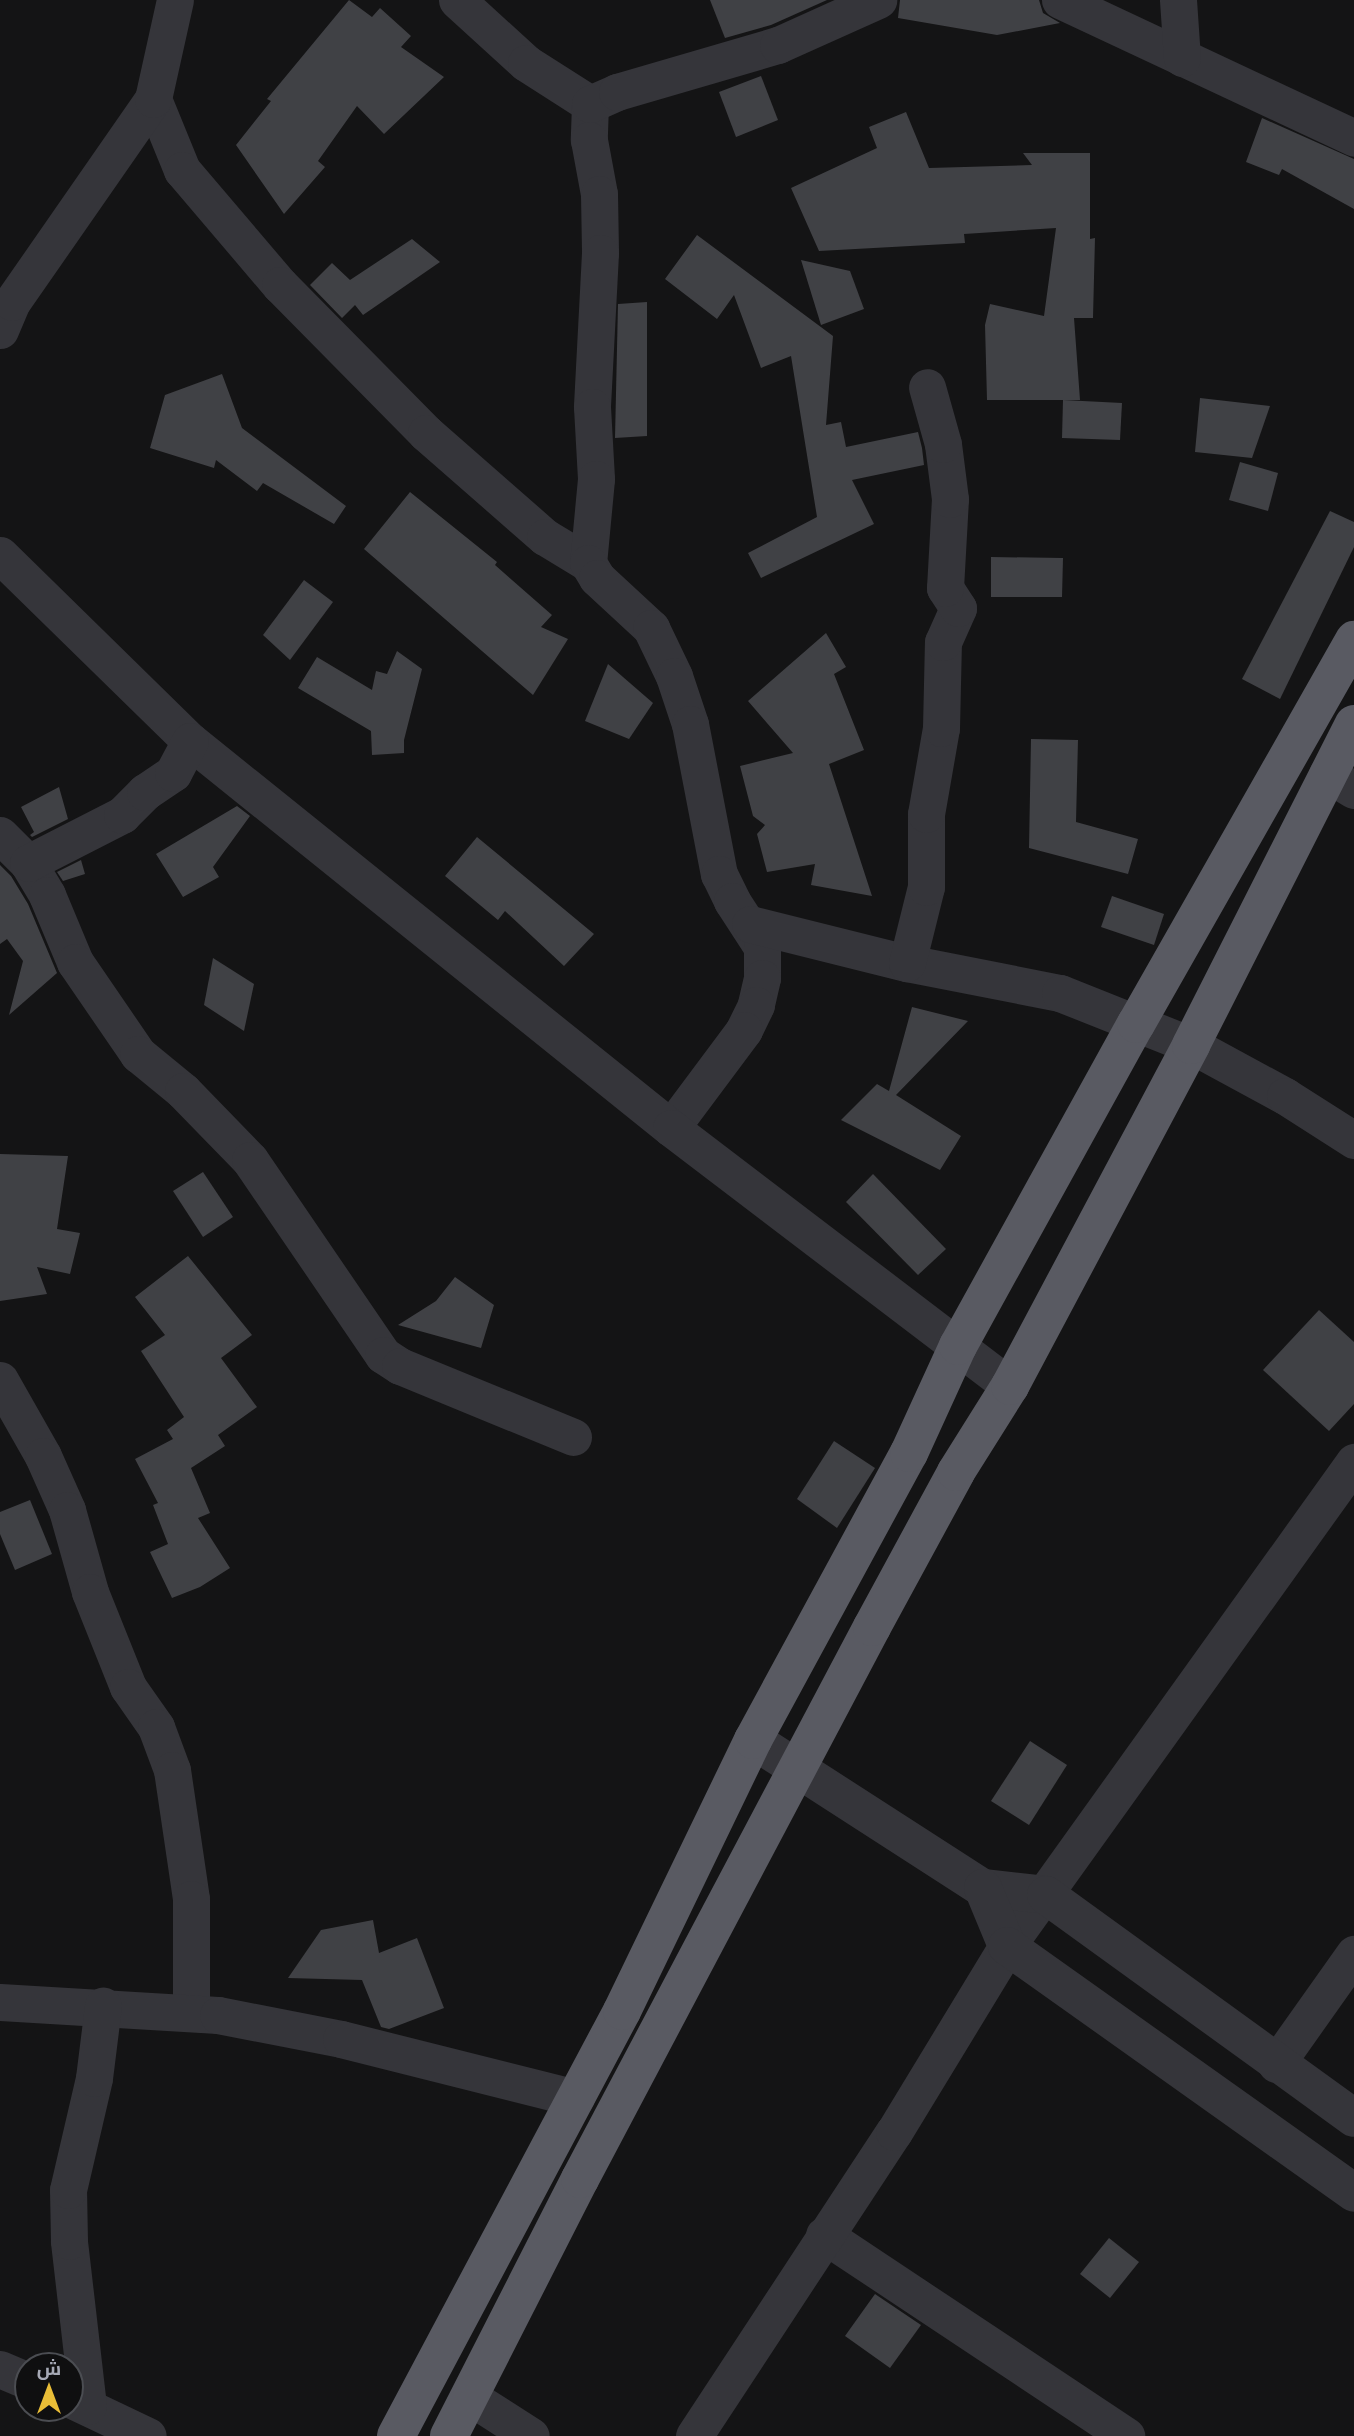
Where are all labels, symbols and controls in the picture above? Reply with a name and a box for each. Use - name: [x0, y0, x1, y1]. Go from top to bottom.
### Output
- north arrow: [14, 2352, 84, 2422]
- text: ش: [37, 2356, 61, 2379]

